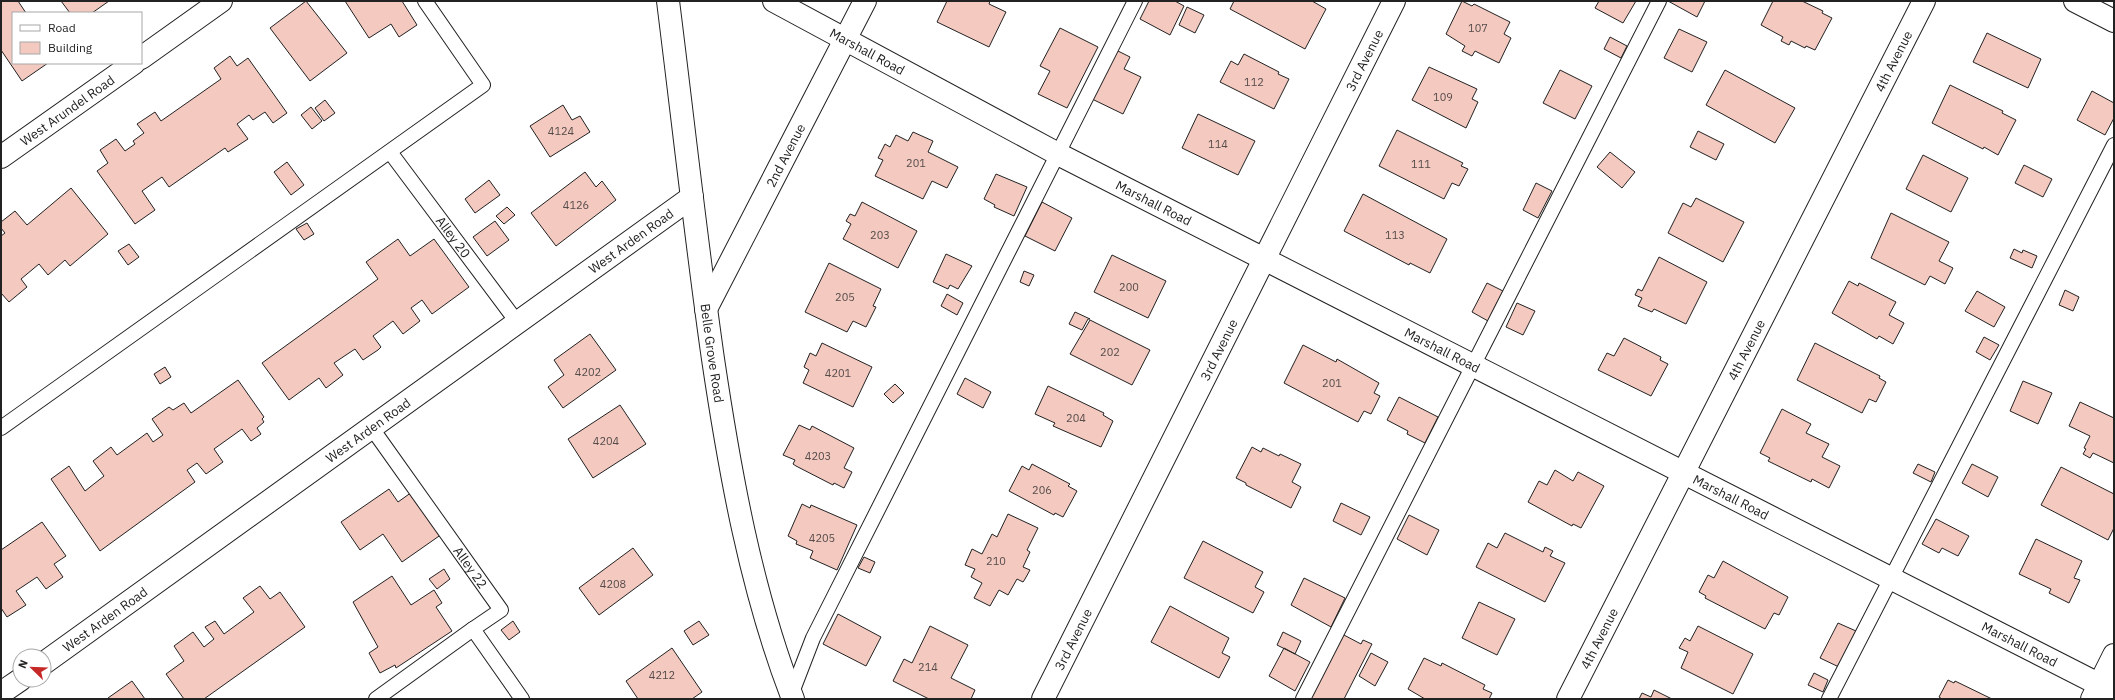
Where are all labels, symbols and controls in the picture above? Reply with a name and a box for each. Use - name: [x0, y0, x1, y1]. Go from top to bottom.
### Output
- legend: [12, 12, 142, 64]
- text: Road: [48, 20, 76, 35]
- house number: 107: [1468, 21, 1488, 35]
- street label: Marshall Road: [827, 25, 908, 79]
- street label: 3rd Avenue: [1342, 27, 1387, 94]
- street label: 4th Avenue: [1871, 28, 1916, 95]
- text: Building: [48, 40, 93, 55]
- street label: West Arundel Road: [17, 72, 118, 150]
- house number: 112: [1244, 75, 1264, 89]
- house number: 109: [1433, 90, 1453, 104]
- street label: 2nd Avenue: [762, 121, 809, 190]
- house number: 4124: [548, 124, 575, 138]
- house number: 114: [1208, 137, 1228, 151]
- house number: 201: [906, 156, 926, 170]
- house number: 111: [1411, 157, 1431, 171]
- street label: Marshall Road: [1113, 177, 1194, 230]
- house number: 4126: [563, 198, 589, 212]
- street label: West Arden Road: [585, 205, 677, 278]
- street label: Alley 20: [432, 213, 474, 262]
- house number: 203: [870, 228, 890, 242]
- house number: 113: [1385, 228, 1405, 242]
- house number: 200: [1119, 280, 1139, 294]
- house number: 205: [835, 290, 855, 304]
- street label: Belle Grove Road: [696, 303, 728, 404]
- street label: 3rd Avenue: [1197, 316, 1242, 383]
- street label: 4th Avenue: [1724, 317, 1769, 383]
- street label: Marshall Road: [1401, 324, 1483, 377]
- house number: 202: [1100, 345, 1120, 359]
- house number: 4202: [575, 365, 601, 379]
- house number: 4201: [825, 366, 852, 380]
- house number: 201: [1322, 376, 1342, 390]
- street label: West Arden Road: [322, 394, 414, 467]
- house number: 204: [1066, 411, 1086, 425]
- house number: 4204: [593, 434, 620, 448]
- house number: 4203: [805, 449, 831, 463]
- street label: Marshall Road: [1690, 471, 1772, 524]
- house number: 206: [1032, 483, 1052, 497]
- house number: 4205: [809, 531, 835, 545]
- street label: Alley 22: [449, 543, 491, 592]
- house number: 210: [986, 554, 1006, 568]
- house number: 4208: [600, 577, 626, 591]
- street label: West Arden Road: [59, 583, 151, 656]
- street label: 4th Avenue: [1577, 605, 1622, 672]
- street label: 3rd Avenue: [1051, 606, 1096, 673]
- street label: Marshall Road: [1979, 618, 2060, 671]
- north arrow: [12, 648, 52, 688]
- text: N: [15, 658, 31, 670]
- house number: 214: [918, 660, 938, 674]
- house number: 4212: [649, 668, 675, 682]

